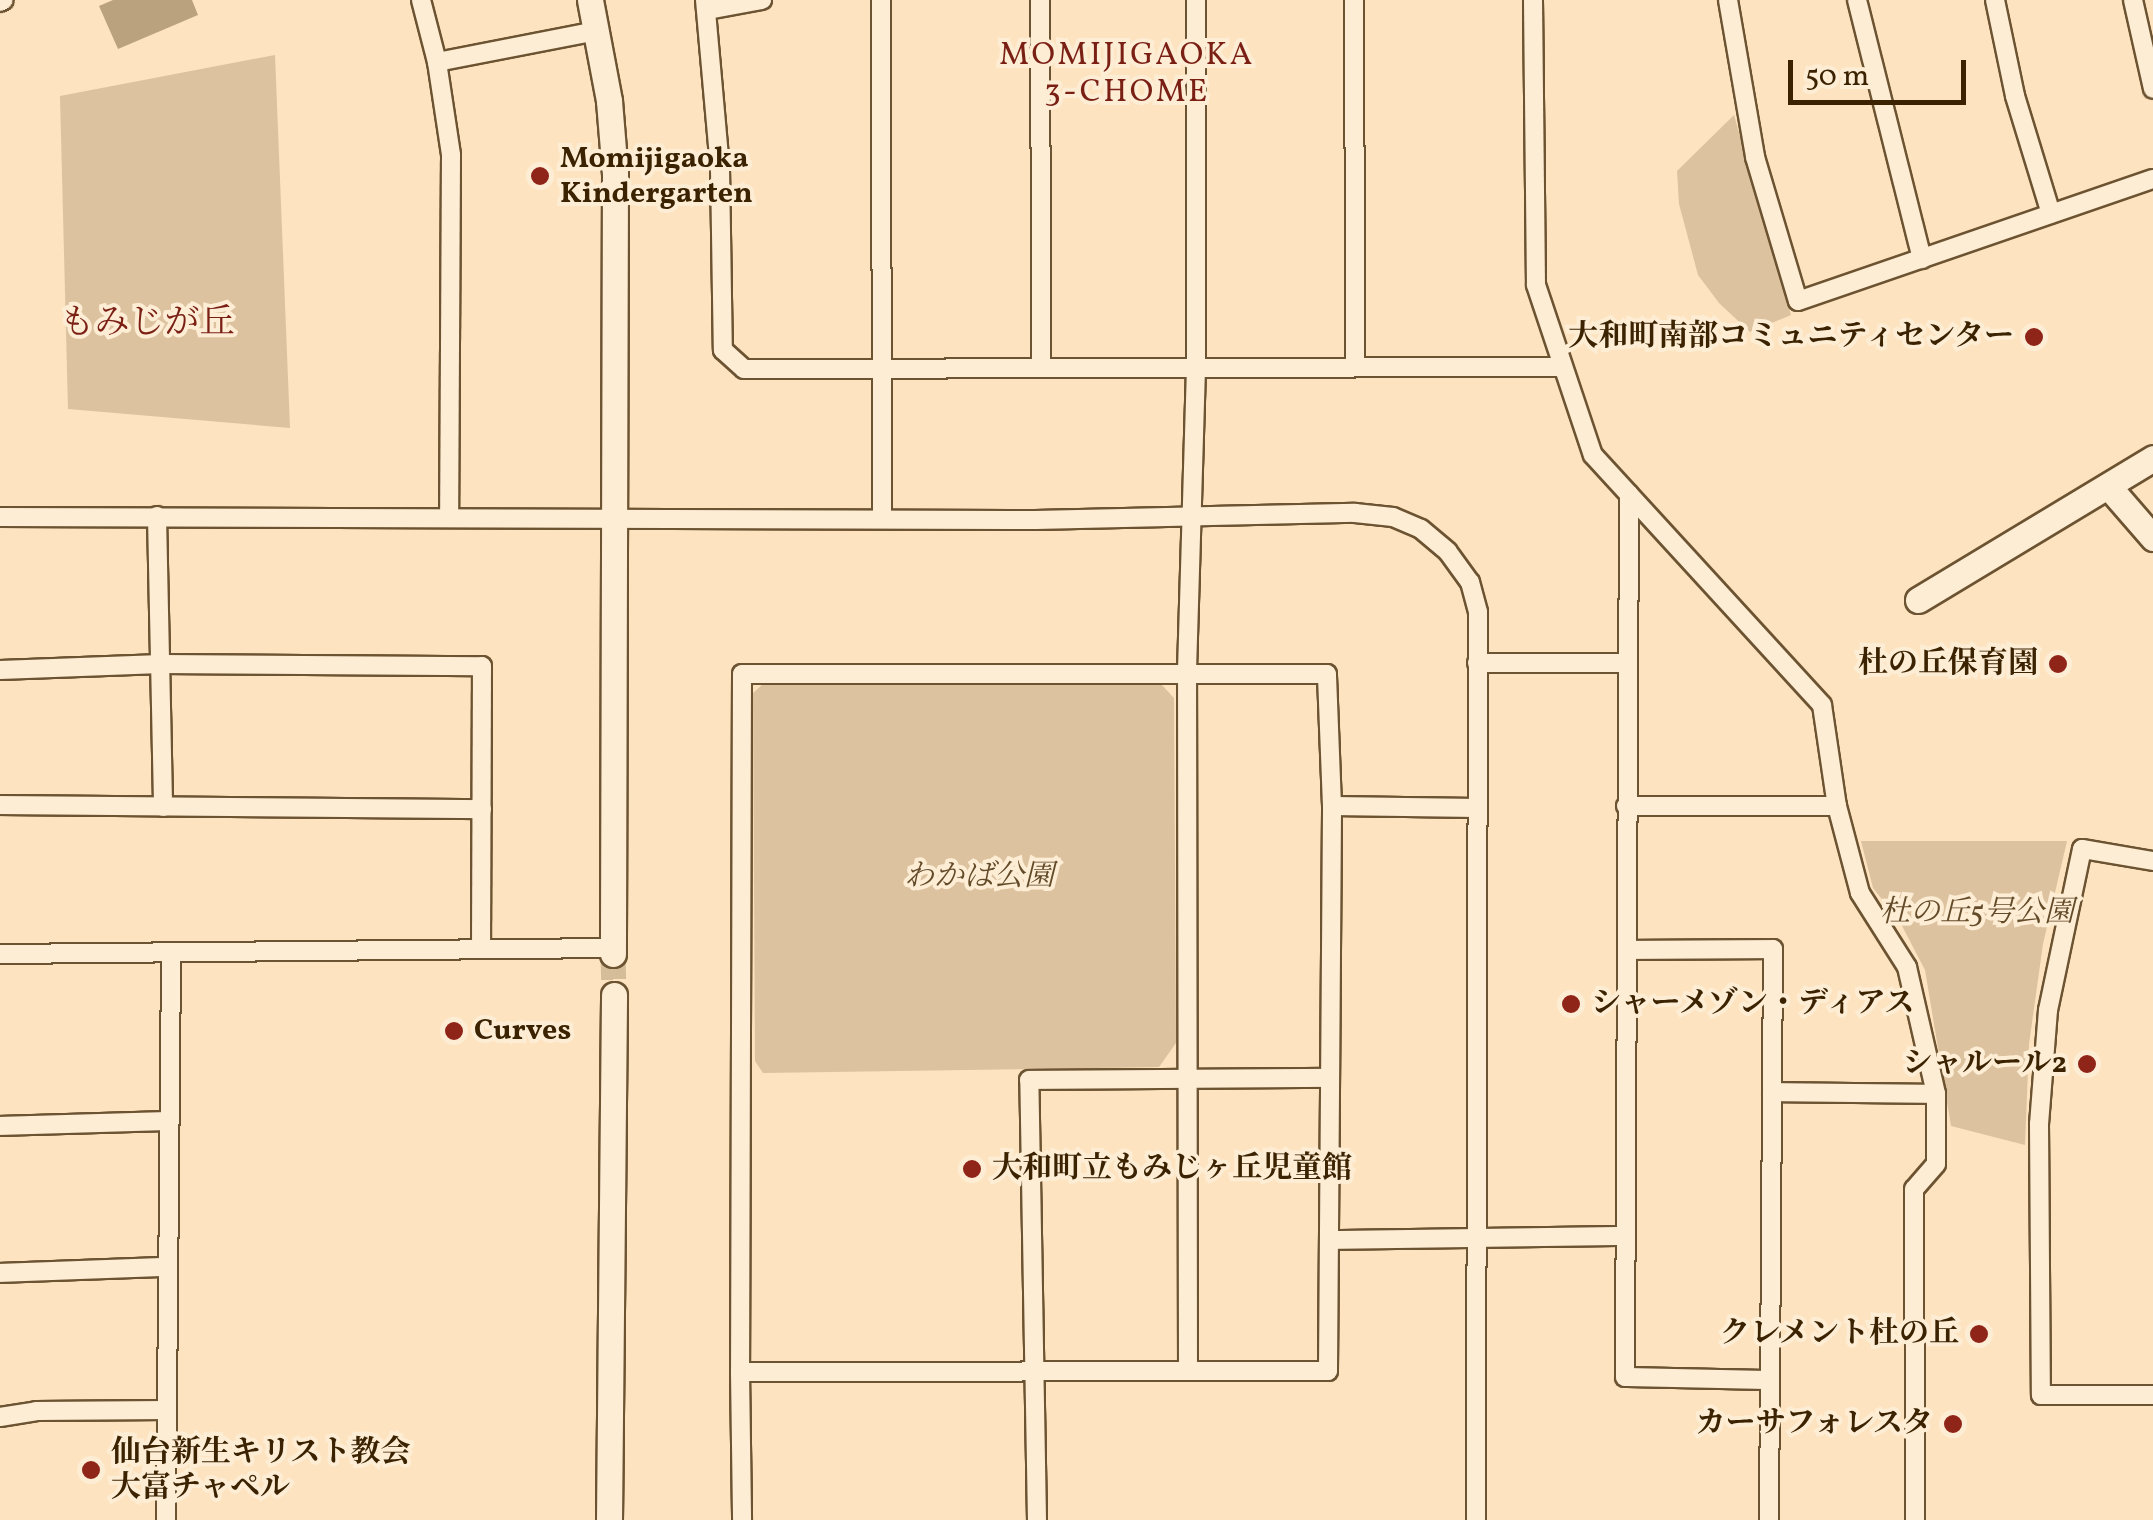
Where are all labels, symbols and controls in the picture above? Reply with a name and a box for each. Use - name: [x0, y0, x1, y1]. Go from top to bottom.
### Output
- district label: MOMIJIGAOKA 3-CHOME: [999, 38, 1255, 113]
- scale bar: [1793, 40, 1970, 102]
- text: 50 m: [1805, 56, 1869, 98]
- place label: Momijigaoka Kindergarten: [560, 141, 753, 212]
- marker: Momijigaoka Kindergarten: [529, 165, 551, 187]
- district label: もみじが丘: [60, 303, 234, 345]
- place label: 大和町南部コミュニティセンター: [1564, 319, 2014, 355]
- marker: 大和町南部コミュニティセンター: [2023, 326, 2045, 348]
- place label: 杜の丘保育園: [1858, 646, 2038, 682]
- marker: 杜の丘保育園: [2047, 653, 2069, 675]
- park label: わかば公園: [904, 859, 1054, 895]
- park label: 杜の丘5号公園: [1880, 895, 2074, 931]
- place label: シャーメゾン・ディアス: [1591, 986, 1921, 1022]
- marker: シャーメゾン・ディアス: [1560, 993, 1582, 1015]
- place label: Curves: [474, 1013, 571, 1049]
- marker: Curves: [443, 1020, 465, 1042]
- place label: シャルール2: [1901, 1046, 2067, 1082]
- marker: シャルール2: [2076, 1053, 2098, 1075]
- place label: 大和町立もみじヶ丘児童館: [992, 1151, 1352, 1187]
- marker: 大和町立もみじヶ丘児童館: [961, 1158, 983, 1180]
- place label: クレメント杜の丘: [1719, 1316, 1959, 1352]
- marker: クレメント杜の丘: [1968, 1323, 1990, 1345]
- place label: カーサフォレスタ: [1693, 1406, 1933, 1442]
- marker: カーサフォレスタ: [1942, 1413, 1964, 1435]
- place label: 仙台新生キリスト教会 大富チャペル: [111, 1435, 411, 1506]
- marker: 仙台新生キリスト教会 大富チャペル: [80, 1459, 102, 1481]

